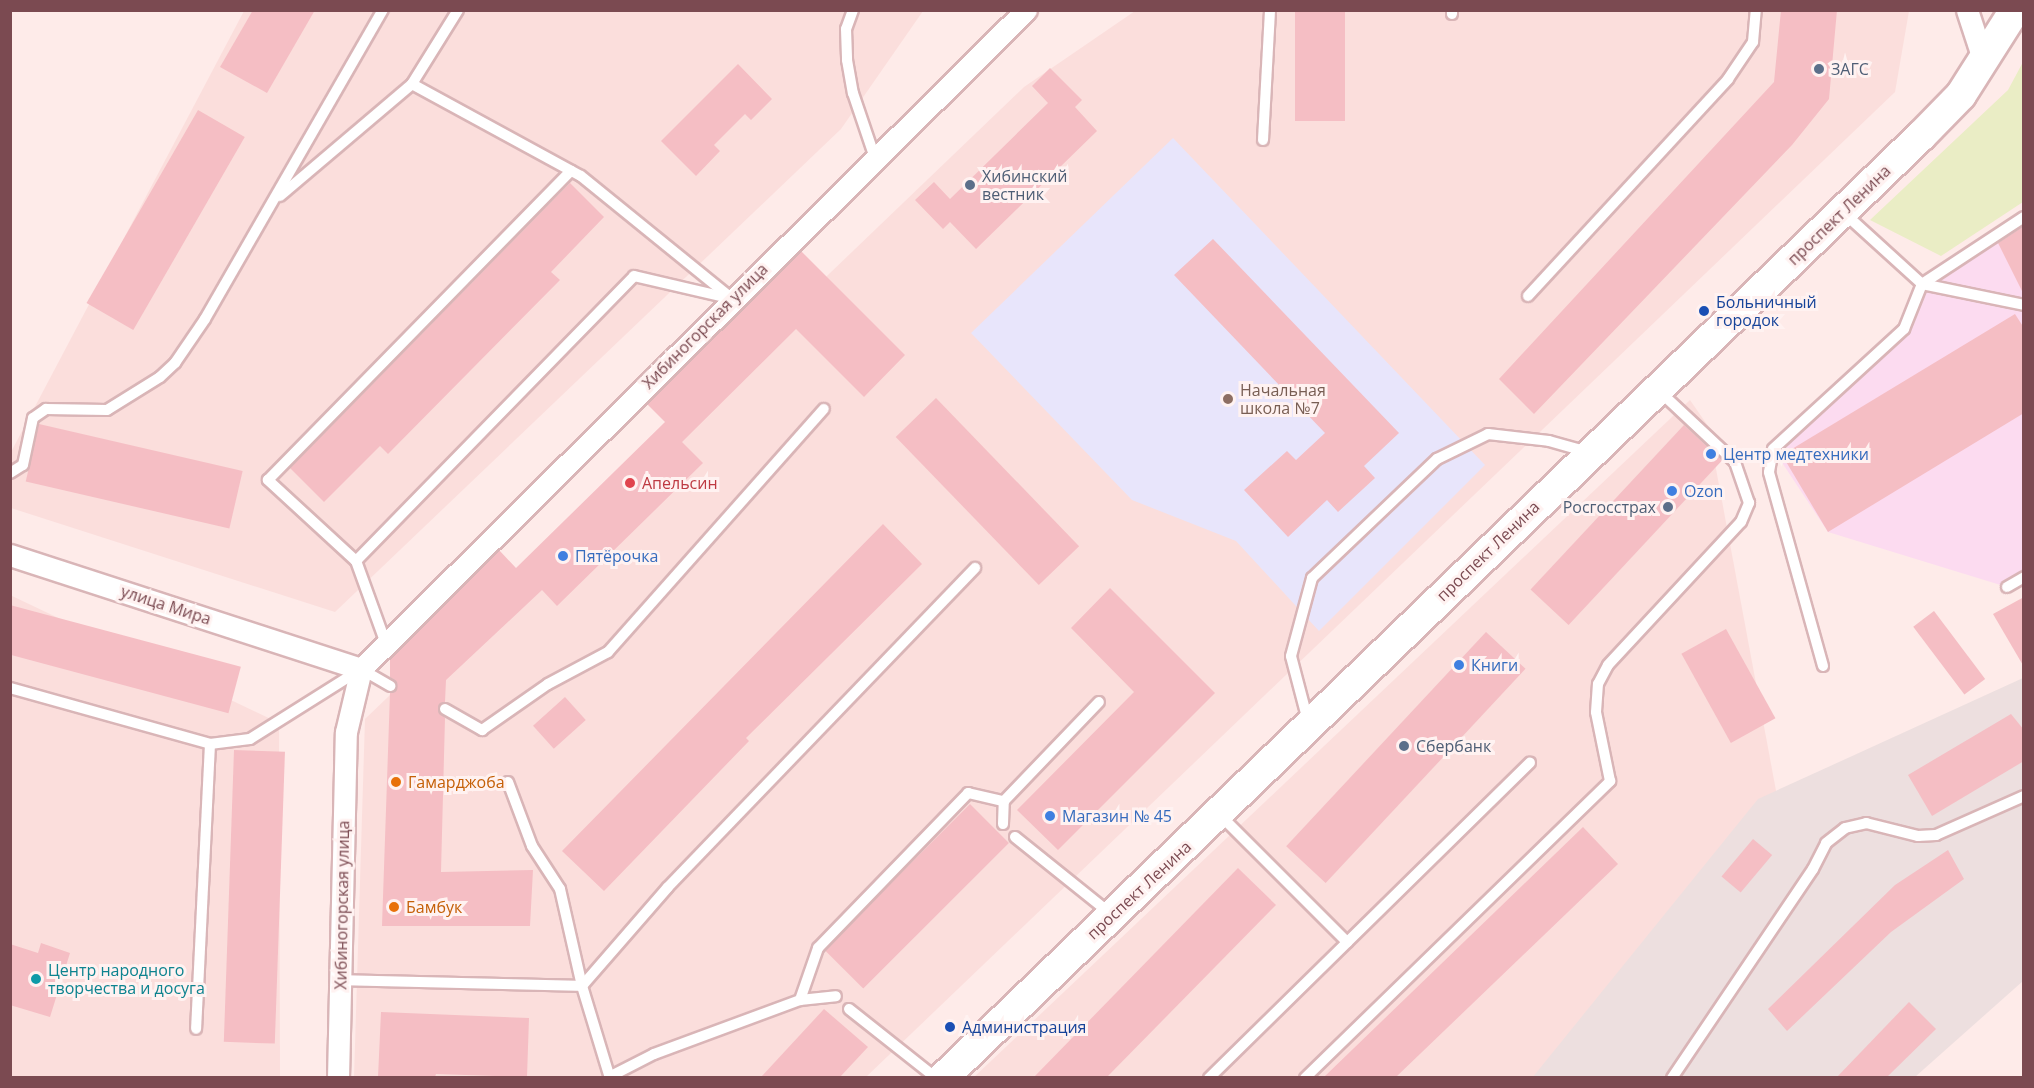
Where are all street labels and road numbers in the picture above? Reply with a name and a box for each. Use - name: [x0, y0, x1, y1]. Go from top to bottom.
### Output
- street label: проспект Ленина: [1784, 161, 1894, 269]
- street label: Хибиногорская улица: [638, 259, 772, 393]
- street label: проспект Ленина: [1433, 497, 1543, 605]
- street label: улица Мира: [119, 581, 213, 629]
- street label: Хибиногорская улица: [331, 820, 353, 990]
- street label: проспект Ленина: [1083, 837, 1195, 943]

